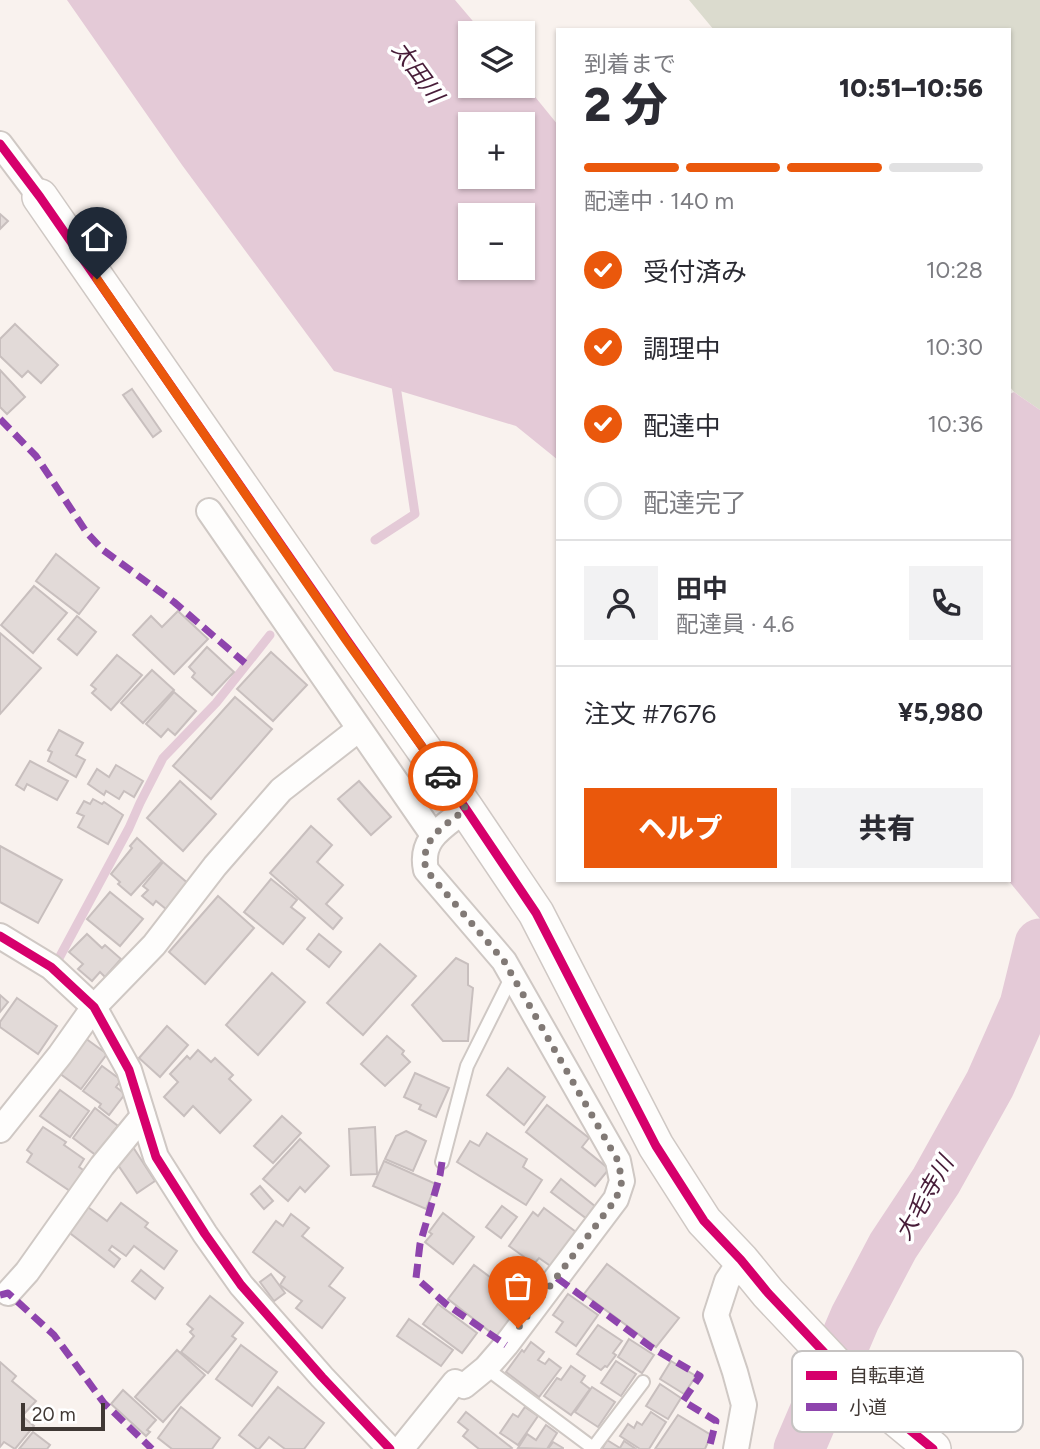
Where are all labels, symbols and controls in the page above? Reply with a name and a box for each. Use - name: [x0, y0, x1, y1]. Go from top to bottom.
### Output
- map controls: [458, 21, 535, 280]
- button: layers: [458, 21, 535, 98]
- water label: 太田川: [386, 36, 451, 111]
- text: 到着まで: [584, 50, 676, 78]
- text: 10:51–10:56: [839, 72, 983, 104]
- text: 2 分: [584, 77, 668, 133]
- button: +: [458, 112, 535, 189]
- text: 配達中 · 140 m: [584, 187, 734, 215]
- button: −: [458, 203, 535, 280]
- pin: [67, 207, 127, 279]
- icon: home: [78, 218, 116, 256]
- icon: check: [584, 251, 622, 289]
- text: 受付済み: [643, 256, 747, 288]
- text: 10:28: [926, 256, 983, 284]
- icon: check: [584, 328, 622, 366]
- text: 調理中: [643, 333, 721, 365]
- text: 10:30: [926, 333, 983, 361]
- icon: check: [584, 405, 622, 443]
- text: 配達中: [643, 410, 721, 442]
- text: 10:36: [927, 410, 983, 438]
- text: 配達完了: [643, 487, 747, 519]
- button: person: [584, 566, 658, 640]
- button: phone: [909, 566, 983, 640]
- text: 田中: [676, 573, 728, 605]
- text: 配達員 · 4.6: [676, 610, 794, 638]
- text: ¥5,980: [898, 696, 983, 728]
- text: 注文 #7676: [584, 698, 716, 730]
- courier: [408, 741, 478, 811]
- icon: car: [424, 757, 462, 795]
- button: ヘルプ: [584, 788, 777, 868]
- button: 共有: [791, 788, 983, 868]
- water label: 大毛寺川: [889, 1149, 961, 1245]
- pin: [488, 1256, 548, 1328]
- icon: bag: [499, 1267, 537, 1305]
- legend: [792, 1351, 1023, 1432]
- text: 自転車道: [849, 1364, 925, 1387]
- text: 小道: [849, 1396, 887, 1419]
- scale bar: [21, 1400, 105, 1432]
- text: 20 m: [32, 1403, 76, 1426]

